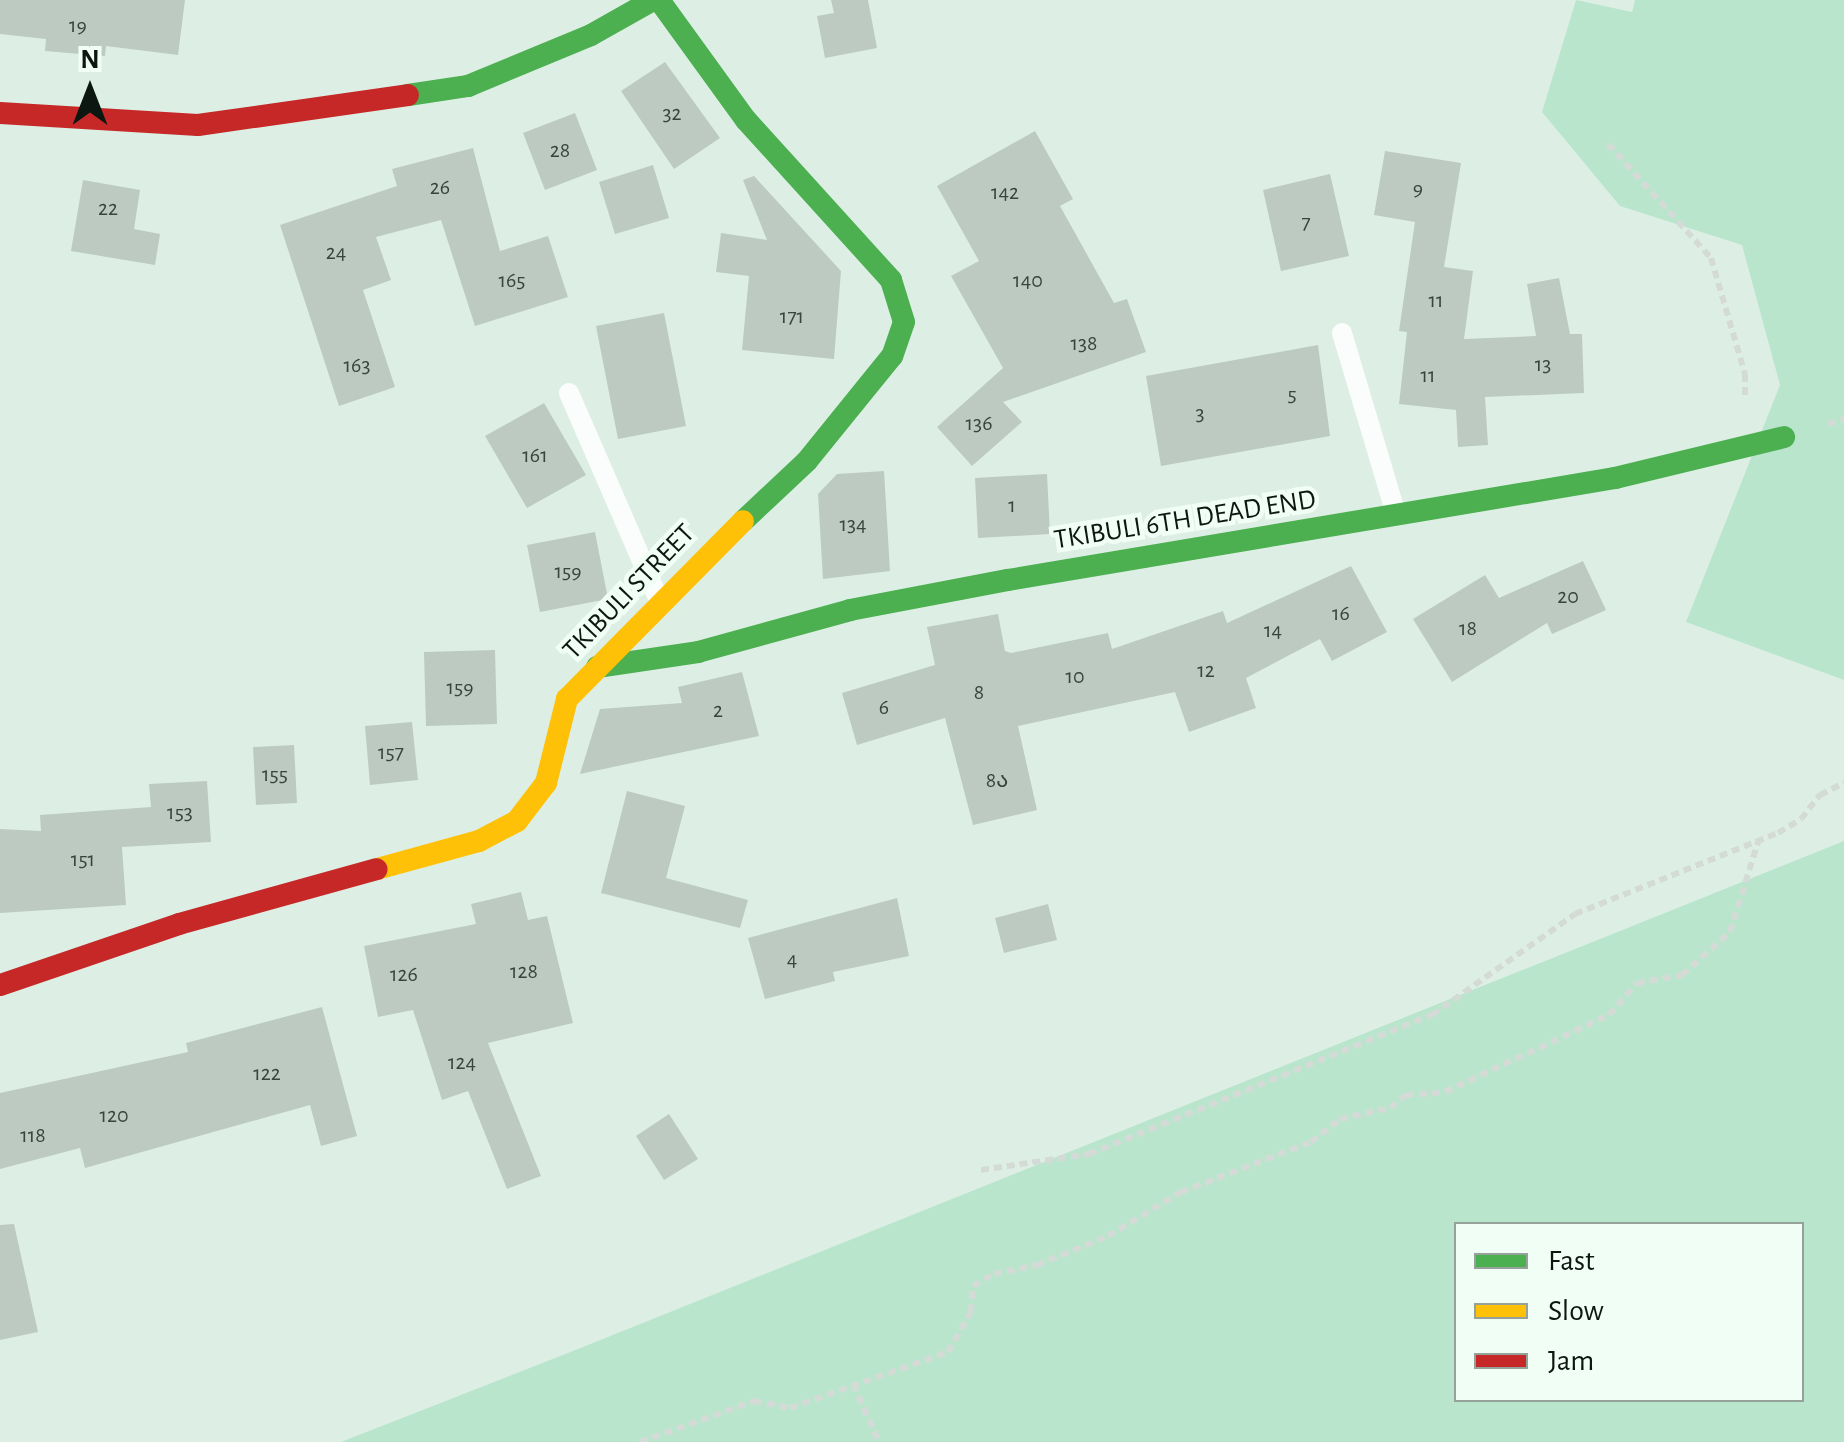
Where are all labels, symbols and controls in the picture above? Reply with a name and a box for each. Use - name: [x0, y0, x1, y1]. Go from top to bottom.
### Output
- house number: 19: [69, 13, 87, 39]
- north arrow: [40, 40, 140, 140]
- text: N: [80, 46, 100, 74]
- house number: 32: [662, 101, 682, 127]
- house number: 28: [550, 138, 570, 164]
- house number: 26: [430, 175, 450, 201]
- house number: 9: [1413, 176, 1423, 202]
- house number: 142: [991, 180, 1019, 206]
- house number: 22: [98, 196, 118, 222]
- house number: 7: [1301, 210, 1311, 236]
- house number: 24: [326, 240, 346, 266]
- house number: 165: [498, 268, 526, 294]
- house number: 140: [1013, 268, 1043, 294]
- house number: 11: [1428, 288, 1444, 314]
- house number: 171: [780, 304, 804, 330]
- house number: 138: [1070, 331, 1098, 357]
- house number: 13: [1535, 352, 1551, 378]
- house number: 163: [344, 353, 370, 379]
- house number: 11: [1420, 363, 1436, 389]
- house number: 5: [1287, 382, 1297, 408]
- house number: 3: [1195, 401, 1205, 427]
- house number: 136: [966, 411, 992, 437]
- house number: 161: [522, 443, 548, 469]
- street label: TKIBULI 6TH DEAD END: [1052, 483, 1318, 557]
- house number: 1: [1008, 493, 1016, 519]
- house number: 134: [839, 512, 867, 538]
- street label: TKIBULI STREET: [556, 517, 702, 667]
- house number: 159: [554, 559, 582, 585]
- house number: 20: [1557, 584, 1579, 610]
- house number: 16: [1332, 601, 1350, 627]
- house number: 18: [1459, 616, 1477, 642]
- house number: 14: [1264, 618, 1282, 644]
- house number: 12: [1197, 658, 1215, 684]
- house number: 10: [1065, 664, 1085, 690]
- house number: 159: [446, 675, 474, 701]
- house number: 8: [974, 680, 984, 706]
- house number: 6: [879, 695, 889, 721]
- house number: 2: [713, 698, 723, 724]
- house number: 157: [378, 740, 404, 766]
- house number: 155: [262, 762, 288, 788]
- house number: 8ა: [986, 768, 1008, 794]
- house number: 153: [167, 800, 193, 826]
- house number: 151: [71, 847, 95, 873]
- house number: 4: [787, 947, 797, 973]
- house number: 128: [510, 959, 538, 985]
- house number: 126: [390, 962, 418, 988]
- house number: 124: [448, 1050, 476, 1076]
- house number: 122: [253, 1061, 281, 1087]
- house number: 120: [99, 1103, 129, 1129]
- house number: 118: [20, 1123, 46, 1149]
- legend: [1454, 1222, 1804, 1402]
- text: Fast: [1548, 1246, 1595, 1276]
- text: Slow: [1548, 1296, 1604, 1326]
- text: Jam: [1548, 1346, 1594, 1376]

